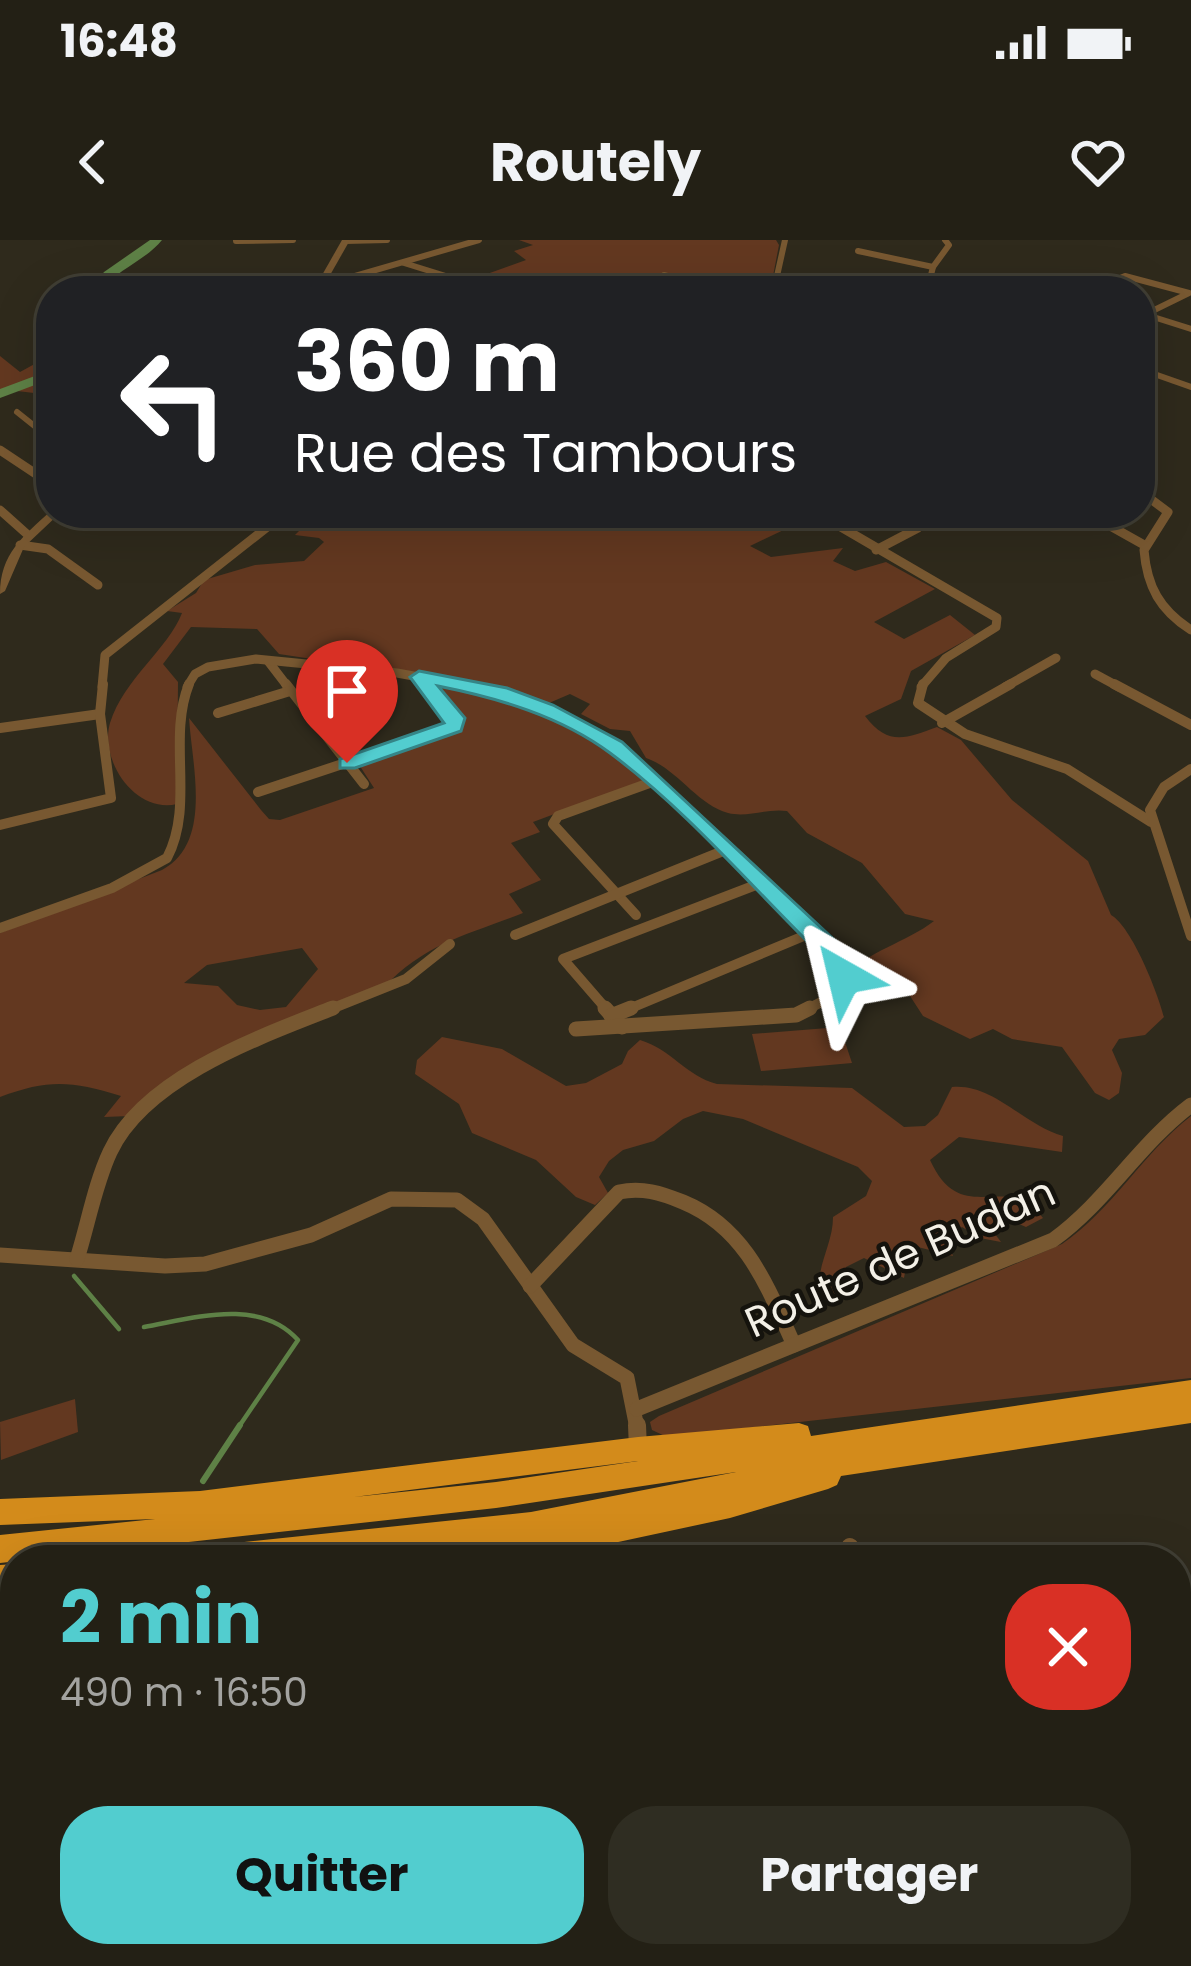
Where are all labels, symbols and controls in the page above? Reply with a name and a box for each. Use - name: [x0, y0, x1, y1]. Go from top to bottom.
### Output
- text: 16:48: [60, 10, 178, 73]
- text: Routely: [490, 124, 701, 200]
- icon: back: [60, 129, 126, 195]
- icon: heart: [1065, 129, 1131, 195]
- text: 360 m: [294, 303, 560, 420]
- icon: left: [96, 324, 252, 480]
- text: Rue des Tambours: [294, 415, 797, 491]
- pin: [296, 640, 398, 763]
- icon: arrive: [314, 658, 380, 724]
- position arrow: [781, 914, 907, 1040]
- street label: Route de Budan: [736, 1162, 1064, 1352]
- text: 2 min: [60, 1567, 262, 1668]
- button: close: [1005, 1584, 1131, 1710]
- text: 490 m · 16:50: [60, 1665, 308, 1720]
- button: Quitter: [60, 1806, 584, 1944]
- button: Partager: [608, 1806, 1131, 1944]

